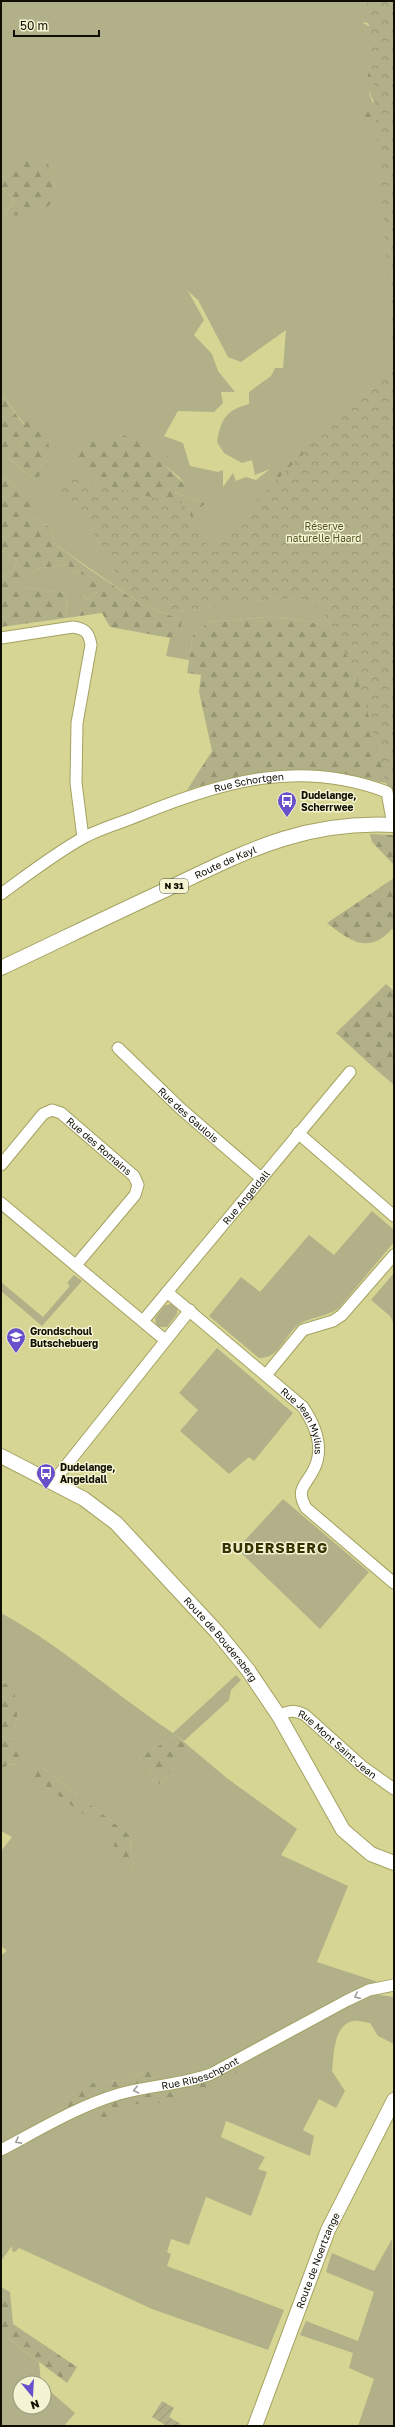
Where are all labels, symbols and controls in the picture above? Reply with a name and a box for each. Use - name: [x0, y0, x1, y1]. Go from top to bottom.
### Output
- scale bar: [14, 12, 99, 38]
- text: 50 m: [20, 18, 48, 33]
- park label: Réserve naturelle Haard: [287, 520, 361, 544]
- street label: Rue Schortgen: [212, 770, 284, 794]
- place label: Dudelange, Scherrwee: [301, 789, 356, 813]
- bus stop icon: Dudelange, Scherrwee: [276, 790, 298, 818]
- street label: Route de Kayl: [192, 843, 258, 881]
- road number: N 31: [160, 879, 188, 893]
- street label: Rue des Gaulois: [156, 1085, 221, 1145]
- street label: Rue des Romains: [64, 1115, 134, 1177]
- street label: Rue Angeldall: [220, 1168, 272, 1227]
- place label: Grondschoul Butschebuerg: [30, 1325, 98, 1349]
- school or university icon: Grondschoul Butschebuerg: [5, 1326, 27, 1354]
- street label: Rue Jean Mylius: [278, 1385, 325, 1455]
- place label: Dudelange, Angeldall: [60, 1461, 115, 1485]
- bus stop icon: Dudelange, Angeldall: [35, 1462, 57, 1490]
- district label: BUDERSBERG: [222, 1539, 328, 1556]
- street label: Route de Boudersberg: [181, 1594, 260, 1684]
- street label: Rue Mont Saint-Jean: [297, 1707, 379, 1781]
- one-way arrow: [353, 1991, 361, 1999]
- street label: Rue Ribeschpont: [161, 2054, 241, 2091]
- one-way arrow: [133, 2085, 140, 2093]
- one-way arrow: [14, 2137, 22, 2144]
- street label: Route de Noertzange: [293, 2210, 342, 2310]
- north arrow: [12, 2375, 52, 2415]
- text: N: [29, 2398, 41, 2412]

